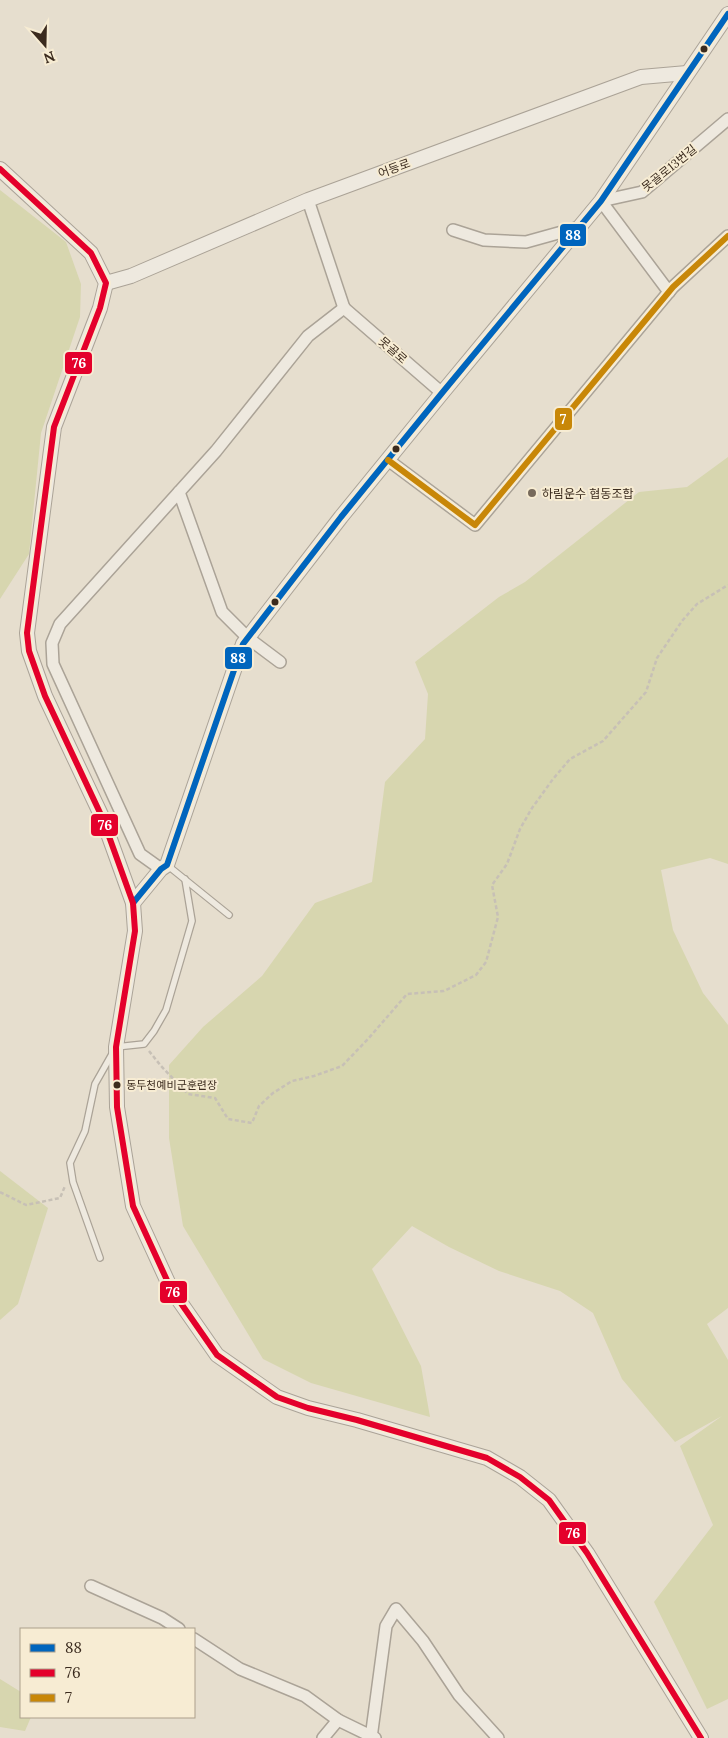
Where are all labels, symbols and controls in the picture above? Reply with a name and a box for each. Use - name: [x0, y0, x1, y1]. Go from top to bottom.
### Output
- north arrow: [20, 20, 70, 70]
- unlabelled marker: [699, 44, 709, 54]
- text: N: [41, 47, 58, 68]
- street label: 못골로13번길: [639, 141, 699, 195]
- street label: 어등로: [376, 155, 412, 181]
- line badge: 88: [559, 223, 587, 247]
- text: 88: [565, 226, 581, 244]
- street label: 못골로: [376, 333, 410, 367]
- line badge: 76: [64, 351, 93, 375]
- text: 76: [72, 354, 86, 372]
- line badge: 7: [554, 407, 573, 431]
- text: 7: [560, 410, 567, 428]
- unlabelled marker: [391, 444, 401, 454]
- place label: 하림운수 협동조합: [542, 486, 633, 501]
- marker: 하림운수 협동조합: [526, 487, 538, 499]
- unlabelled marker: [270, 597, 280, 607]
- line badge: 88: [224, 646, 253, 670]
- text: 88: [230, 649, 246, 667]
- line badge: 76: [90, 813, 119, 837]
- text: 76: [98, 816, 112, 834]
- place label: 동두천예비군훈련장: [126, 1078, 217, 1092]
- marker: 동두천예비군훈련장: [112, 1080, 122, 1090]
- line badge: 76: [159, 1280, 188, 1304]
- text: 76: [166, 1283, 180, 1301]
- line badge: 76: [558, 1521, 587, 1545]
- text: 76: [566, 1524, 580, 1542]
- legend: [20, 1628, 195, 1718]
- text: 88: [65, 1638, 82, 1657]
- text: 76: [65, 1663, 81, 1682]
- text: 7: [65, 1688, 72, 1707]

